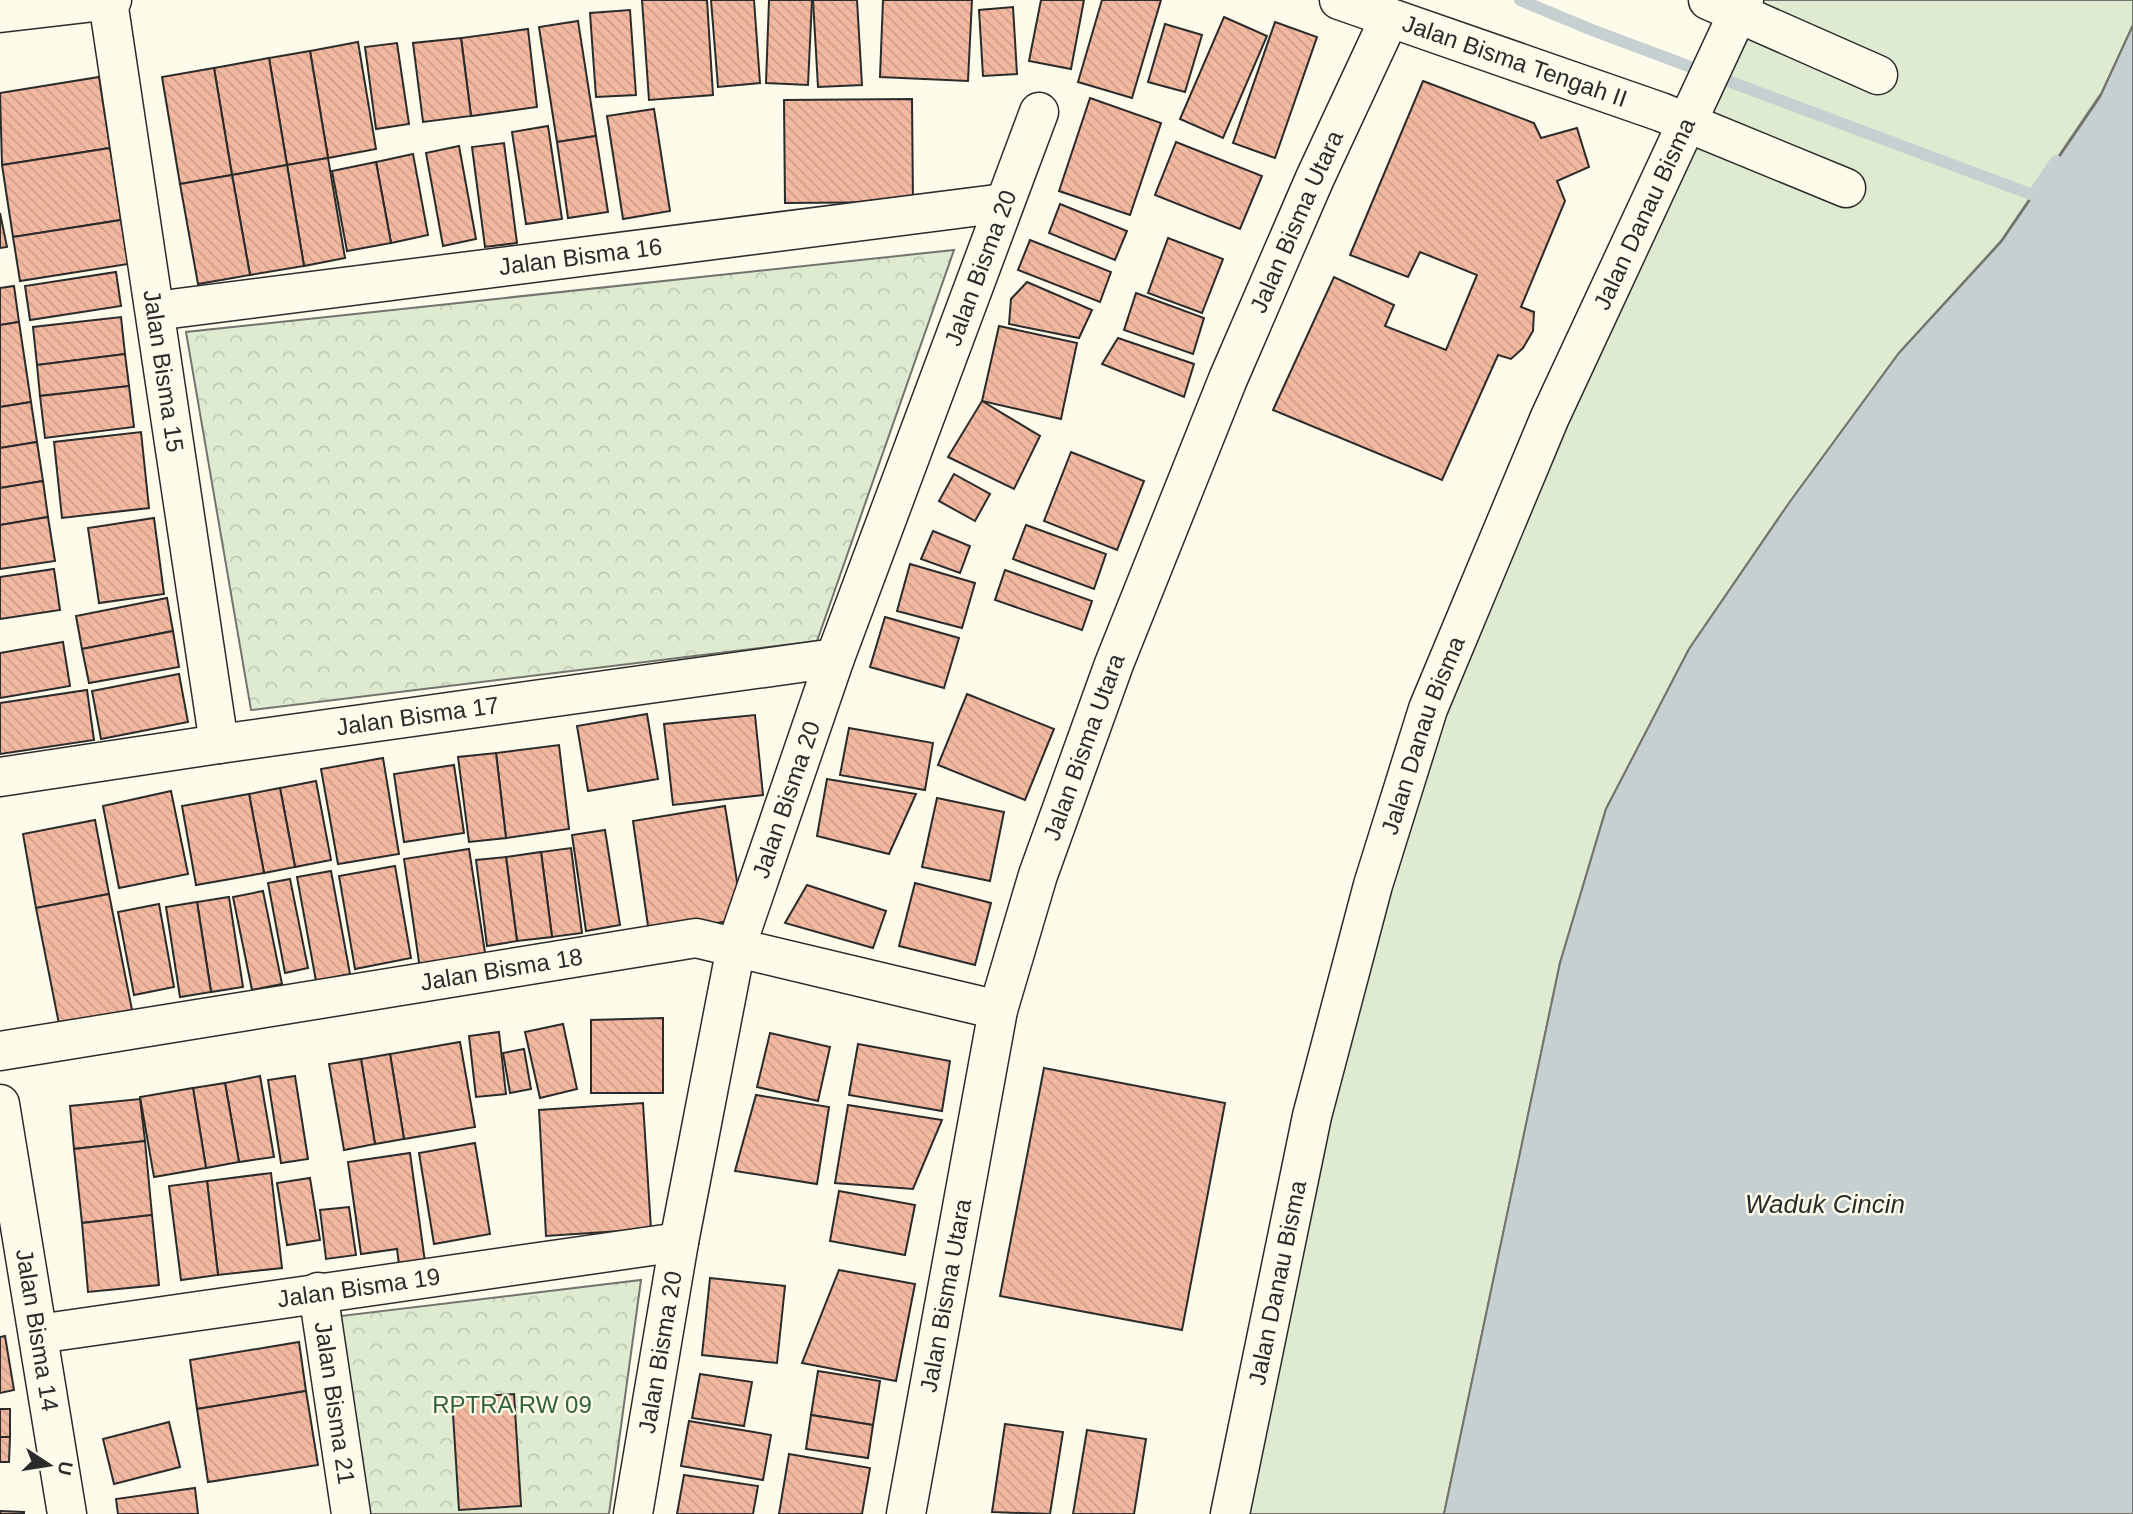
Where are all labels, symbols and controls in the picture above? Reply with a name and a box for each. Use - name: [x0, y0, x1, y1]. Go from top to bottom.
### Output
- street label: Jalan Bisma Tengah II: [1399, 9, 1631, 112]
- street label: Jalan Danau Bisma: [1588, 113, 1700, 314]
- street label: Jalan Bisma Utara: [1244, 126, 1348, 317]
- street label: Jalan Bisma 20: [939, 186, 1022, 350]
- street label: Jalan Bisma 16: [497, 233, 664, 280]
- street label: Jalan Bisma 15: [138, 288, 189, 454]
- street label: Jalan Danau Bisma: [1376, 632, 1470, 838]
- street label: Jalan Bisma Utara: [1038, 649, 1130, 844]
- street label: Jalan Bisma 17: [334, 691, 501, 741]
- street label: Jalan Bisma 20: [747, 718, 825, 882]
- street label: Jalan Bisma 18: [418, 943, 585, 996]
- street label: Jalan Danau Bisma: [1243, 1177, 1311, 1387]
- water label: Waduk Cincin: [1745, 1189, 1905, 1219]
- street label: Jalan Bisma Utara: [914, 1196, 976, 1394]
- street label: Jalan Bisma 14: [11, 1247, 64, 1413]
- street label: Jalan Bisma 19: [275, 1262, 442, 1313]
- street label: Jalan Bisma 20: [633, 1269, 687, 1435]
- street label: Jalan Bisma 21: [310, 1320, 360, 1486]
- park label: RPTRA RW 09: [432, 1391, 592, 1418]
- north arrow: [14, 1430, 84, 1500]
- text: U: [53, 1460, 77, 1477]

